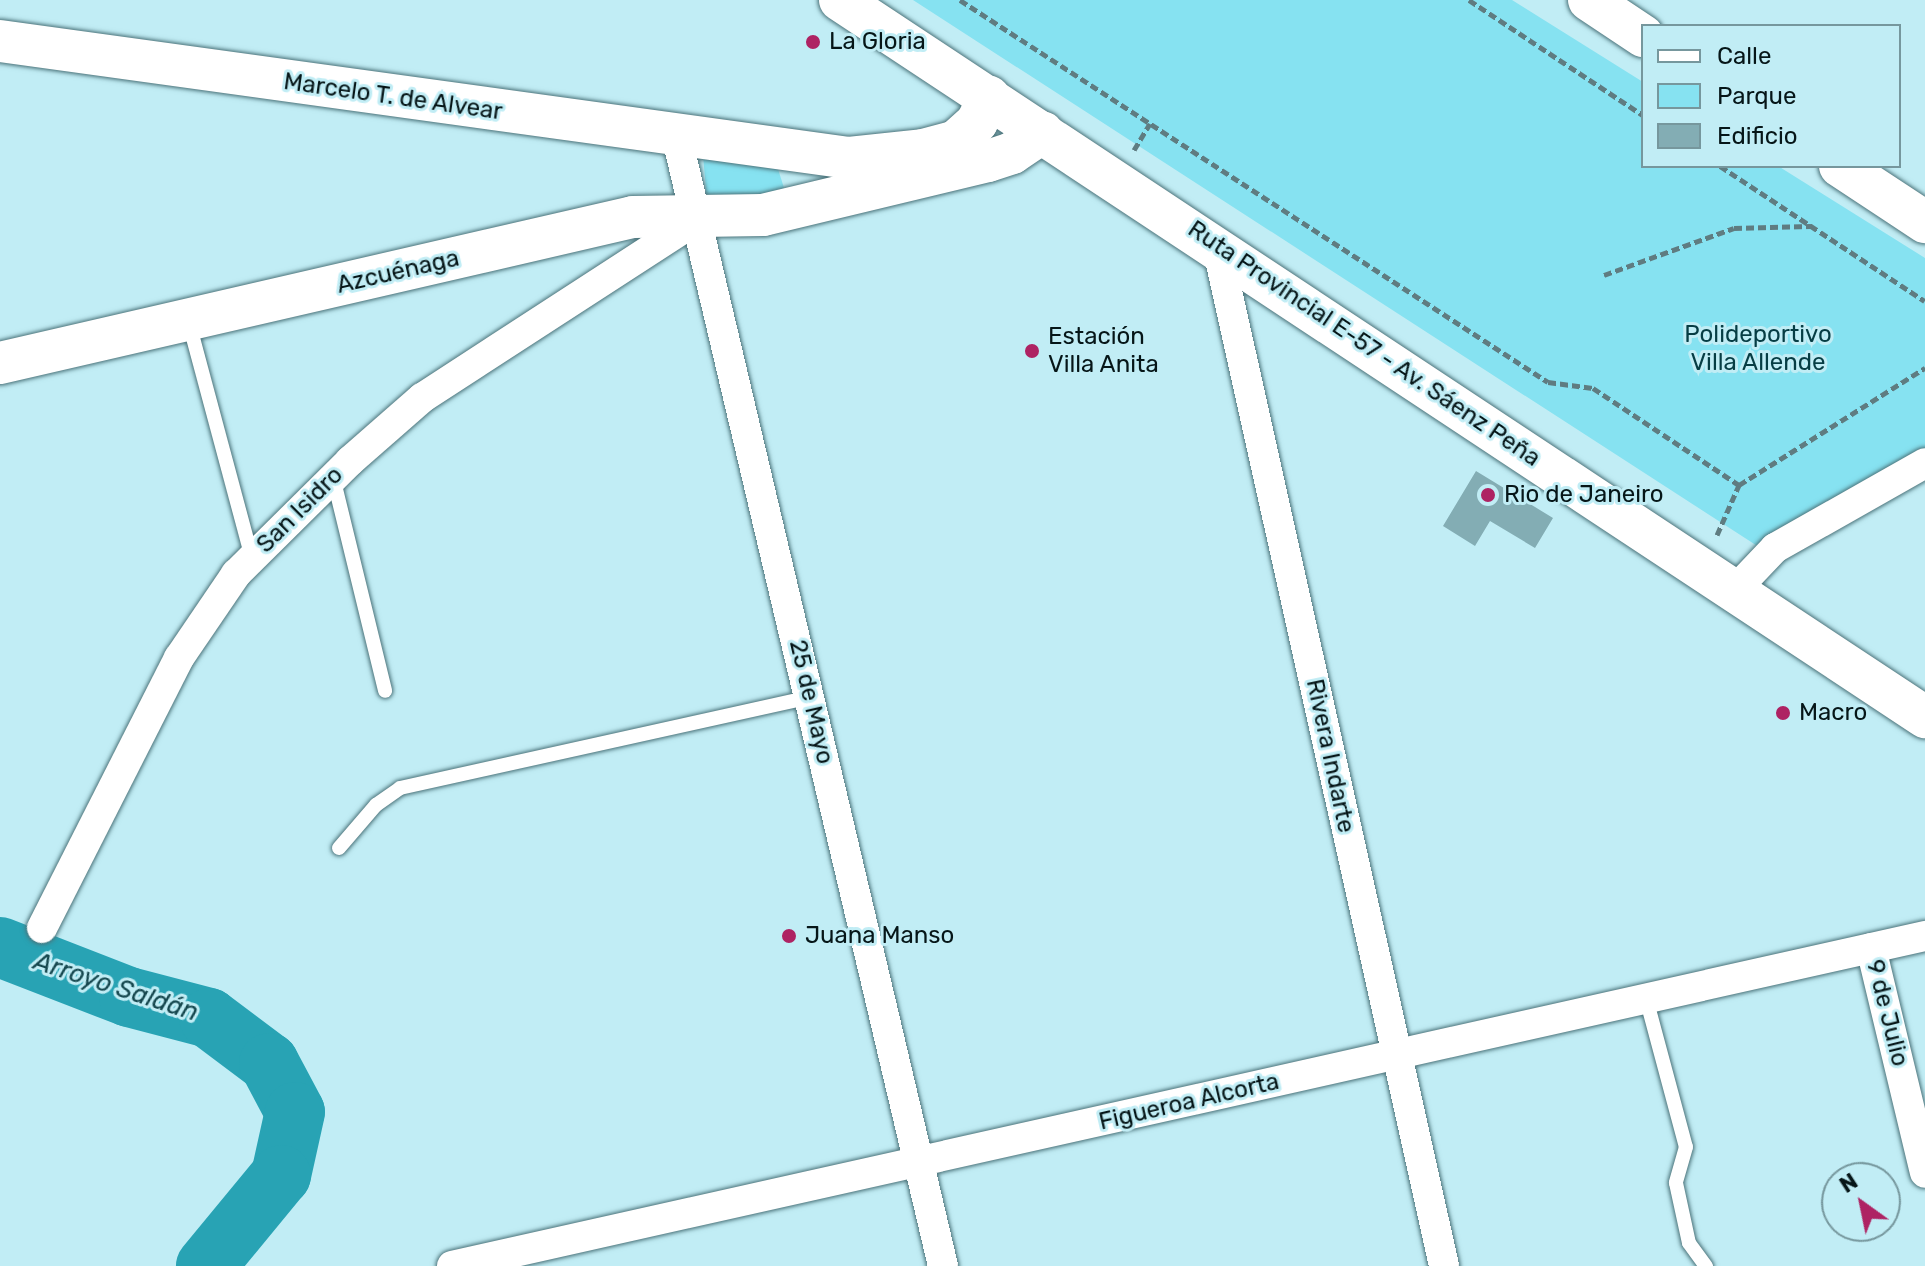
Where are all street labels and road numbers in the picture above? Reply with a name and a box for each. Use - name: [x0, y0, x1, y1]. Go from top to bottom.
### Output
- street label: Marcelo T. de Alvear: [281, 67, 505, 127]
- street label: Ruta Provincial E-57 - Av. Sáenz Peña: [1182, 215, 1546, 473]
- street label: Azcuénaga: [334, 244, 462, 300]
- street label: San Isidro: [251, 461, 349, 559]
- street label: 25 de Mayo: [783, 637, 839, 767]
- street label: Rivera Indarte: [1300, 676, 1360, 836]
- street label: 9 de Julio: [1860, 957, 1914, 1069]
- street label: Figueroa Alcorta: [1096, 1067, 1282, 1137]

